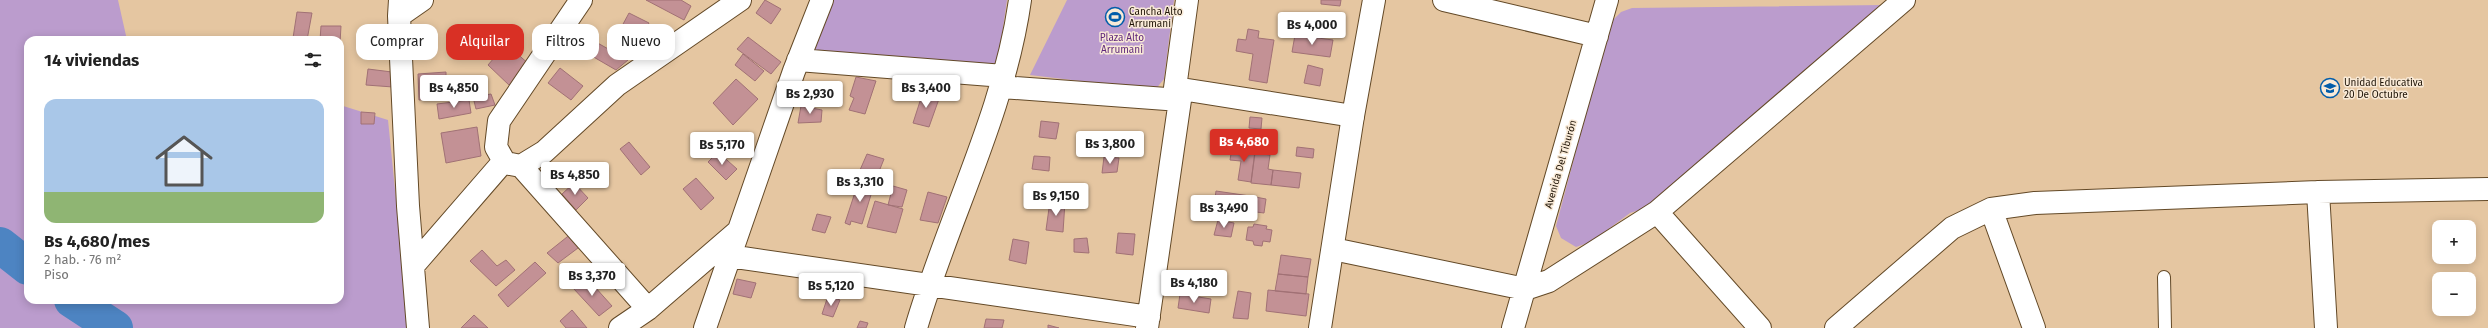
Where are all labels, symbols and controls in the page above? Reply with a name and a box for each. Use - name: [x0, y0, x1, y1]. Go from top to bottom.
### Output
- sports icon: Cancha Alto Arrumani: [1104, 6, 1126, 28]
- place label: Cancha Alto Arrumani: [1129, 6, 1183, 30]
- pin: Bs 4,000: [1271, 12, 1353, 46]
- text: Bs 4,000: [1287, 17, 1337, 32]
- chip: Comprar: [356, 24, 438, 60]
- chip: Alquilar: [446, 24, 524, 60]
- chip: Filtros: [532, 24, 599, 60]
- chip: Nuevo: [607, 24, 675, 60]
- park label: Plaza Alto Arrumani: [1100, 32, 1144, 56]
- icon: filters: [302, 49, 324, 71]
- text: 14 viviendas: [44, 50, 139, 71]
- pin: Bs 4,850: [413, 75, 495, 109]
- pin: Bs 3,400: [885, 75, 967, 109]
- school or university icon: Unidad Educativa 20 De Octubre: [2319, 77, 2341, 99]
- place label: Unidad Educativa 20 De Octubre: [2344, 77, 2423, 101]
- text: Bs 4,850: [429, 80, 479, 95]
- text: Bs 3,400: [901, 80, 951, 95]
- pin: Bs 2,930: [769, 81, 851, 115]
- text: Bs 2,930: [786, 86, 834, 101]
- street label: Avenida Del Tiburón: [1543, 119, 1579, 210]
- icon: home: [148, 125, 220, 197]
- pin: Bs 4,680: [1203, 129, 1285, 163]
- pin: Bs 3,800: [1069, 131, 1151, 165]
- pin: Bs 5,170: [681, 132, 763, 166]
- text: Bs 4,680: [1219, 134, 1269, 149]
- text: Bs 3,800: [1085, 136, 1135, 151]
- text: Bs 5,170: [699, 137, 745, 152]
- pin: Bs 4,850: [534, 162, 616, 196]
- text: Bs 4,850: [550, 167, 600, 182]
- pin: Bs 3,310: [819, 169, 901, 203]
- text: Bs 3,310: [836, 174, 884, 189]
- pin: Bs 9,150: [1015, 183, 1097, 217]
- text: Bs 9,150: [1032, 188, 1080, 203]
- pin: Bs 3,490: [1183, 195, 1265, 229]
- text: Bs 3,490: [1200, 200, 1248, 215]
- map controls: [2432, 220, 2476, 316]
- button: +: [2432, 220, 2476, 264]
- text: Bs 4,680/mes: [44, 231, 150, 252]
- text: 2 hab. · 76 m²: [44, 252, 121, 267]
- pin: Bs 3,370: [551, 263, 633, 297]
- text: Piso: [44, 267, 69, 282]
- text: Bs 3,370: [568, 268, 616, 283]
- pin: Bs 4,180: [1153, 270, 1235, 304]
- button: −: [2432, 272, 2476, 316]
- pin: Bs 5,120: [790, 273, 872, 307]
- text: Bs 4,180: [1170, 275, 1218, 290]
- text: Bs 5,120: [808, 278, 854, 293]

